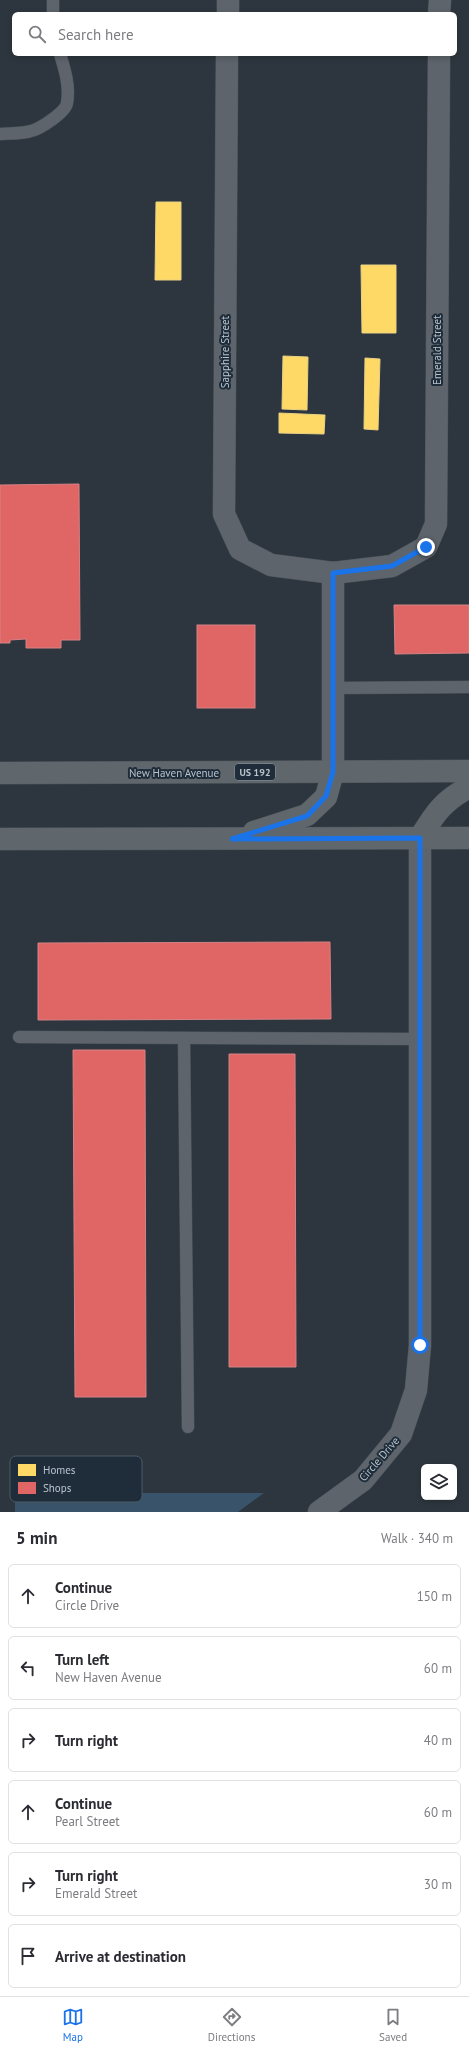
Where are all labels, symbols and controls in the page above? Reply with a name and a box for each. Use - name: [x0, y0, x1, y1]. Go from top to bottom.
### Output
- search box: [12, 12, 457, 56]
- icon: search: [26, 23, 48, 45]
- text: Search here: [58, 25, 134, 44]
- street label: Sapphire Street: [218, 315, 232, 388]
- street label: Emerald Street: [430, 315, 444, 385]
- route end: [417, 538, 435, 556]
- road number: US 192: [235, 764, 275, 780]
- street label: New Haven Avenue: [129, 766, 220, 780]
- route start: [411, 1336, 429, 1354]
- street label: Circle Drive: [356, 1434, 402, 1484]
- legend: [10, 1456, 142, 1502]
- text: Homes: [43, 1463, 76, 1477]
- map controls: [421, 1464, 457, 1500]
- button: layers: [421, 1464, 457, 1500]
- text: Shops: [43, 1481, 72, 1495]
- text: 5 min: [16, 1527, 57, 1549]
- text: Walk · 340 m: [381, 1530, 453, 1547]
- text: Continue: [55, 1578, 112, 1597]
- icon: ahead: [17, 1585, 39, 1607]
- text: 150 m: [417, 1588, 452, 1605]
- text: Circle Drive: [55, 1597, 119, 1614]
- text: Turn left: [55, 1650, 109, 1669]
- icon: left: [17, 1657, 39, 1679]
- text: 60 m: [424, 1660, 452, 1677]
- text: New Haven Avenue: [55, 1669, 162, 1686]
- icon: right: [17, 1729, 39, 1751]
- text: Turn right: [55, 1731, 118, 1750]
- text: 40 m: [424, 1732, 452, 1749]
- text: Continue: [55, 1794, 112, 1813]
- icon: ahead: [17, 1801, 39, 1823]
- text: 60 m: [424, 1804, 452, 1821]
- text: Pearl Street: [55, 1813, 120, 1830]
- text: Turn right: [55, 1866, 118, 1885]
- icon: right: [17, 1873, 39, 1895]
- text: 30 m: [424, 1876, 452, 1893]
- text: Emerald Street: [55, 1885, 137, 1902]
- icon: arrive: [17, 1945, 39, 1967]
- text: Arrive at destination: [55, 1947, 186, 1966]
- tab: Map: [62, 2006, 84, 2044]
- tab: Directions: [208, 2006, 255, 2044]
- tab: Saved: [379, 2006, 407, 2044]

